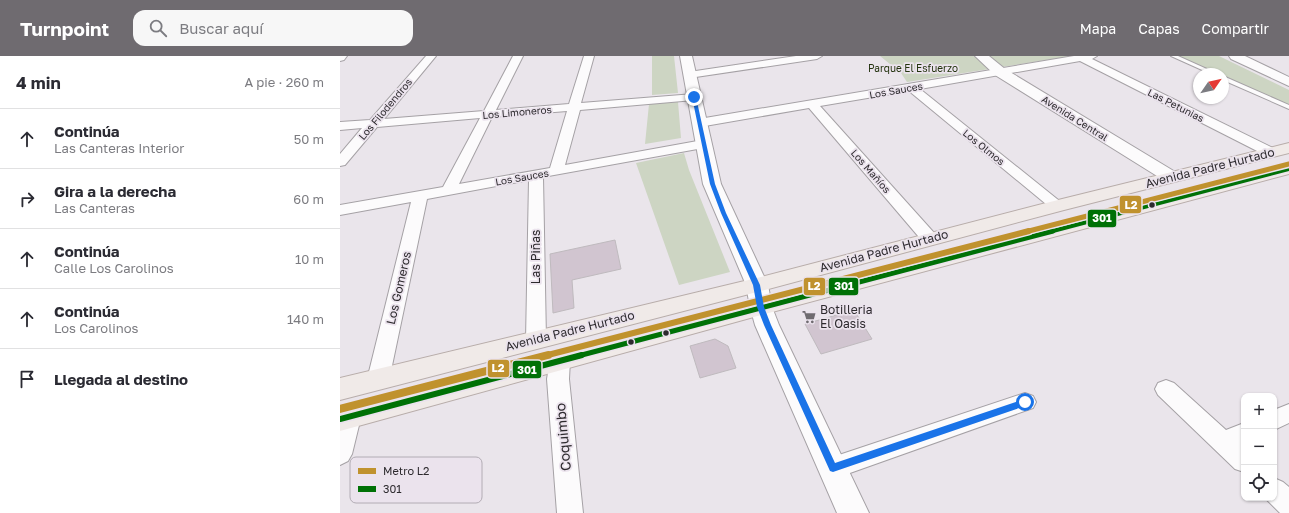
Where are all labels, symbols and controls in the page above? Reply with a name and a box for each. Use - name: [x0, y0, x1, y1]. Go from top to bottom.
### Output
- search box: [133, 10, 413, 46]
- text: Turnpoint: [20, 17, 109, 40]
- icon: search: [147, 17, 169, 39]
- text: Buscar aquí: [179, 19, 263, 37]
- text: Mapa: [1080, 20, 1116, 37]
- text: Capas: [1138, 20, 1180, 37]
- text: Compartir: [1202, 20, 1269, 37]
- park label: Parque El Esfuerzo: [868, 62, 958, 74]
- north arrow: [1193, 68, 1229, 104]
- text: 4 min: [16, 72, 61, 93]
- text: A pie · 260 m: [244, 74, 324, 90]
- street label: Los Filodendros: [356, 76, 414, 142]
- street label: Los Sauces: [868, 79, 924, 101]
- street label: Las Petunias: [1146, 86, 1206, 124]
- route end: [685, 88, 703, 106]
- street label: Avenida Central: [1040, 93, 1110, 143]
- street label: Los Limoneros: [482, 103, 552, 121]
- text: Continúa: [54, 122, 120, 140]
- street label: Los Olmos: [961, 127, 1007, 167]
- icon: ahead: [16, 128, 38, 150]
- text: 50 m: [294, 131, 324, 147]
- text: Las Canteras Interior: [54, 140, 184, 156]
- street label: Avenida Padre Hurtado: [1144, 144, 1276, 191]
- street label: Los Mañíos: [849, 147, 893, 195]
- street label: Los Sauces: [494, 166, 550, 188]
- text: Gira a la derecha: [54, 182, 176, 200]
- icon: right: [16, 188, 38, 210]
- text: 60 m: [293, 191, 324, 207]
- line badge: L2: [1119, 195, 1142, 214]
- text: L2: [1125, 198, 1138, 211]
- text: Las Canteras: [54, 200, 135, 216]
- unlabelled marker: [1147, 200, 1157, 210]
- line badge: 301: [1087, 209, 1117, 228]
- text: 301: [1092, 211, 1112, 224]
- street label: Avenida Padre Hurtado: [818, 226, 950, 275]
- street label: Las Piñas: [528, 230, 543, 284]
- text: Continúa: [54, 242, 120, 260]
- icon: ahead: [16, 248, 38, 270]
- street label: Los Gomeros: [383, 250, 414, 326]
- text: 10 m: [295, 251, 324, 267]
- text: Calle Los Carolinos: [54, 260, 174, 276]
- line badge: L2: [803, 277, 826, 296]
- line badge: 301: [828, 277, 859, 296]
- text: L2: [808, 279, 821, 292]
- text: 301: [834, 279, 854, 292]
- text: Continúa: [54, 302, 120, 320]
- place label: Botilleria El Oasis: [820, 302, 872, 331]
- street label: Avenida Padre Hurtado: [504, 307, 636, 354]
- icon: ahead: [16, 308, 38, 330]
- supermarket icon: Botilleria El Oasis: [801, 309, 817, 325]
- text: 140 m: [287, 311, 324, 327]
- text: Los Carolinos: [54, 320, 138, 336]
- unlabelled marker: [661, 328, 671, 338]
- unlabelled marker: [626, 337, 636, 347]
- line badge: L2: [487, 359, 510, 378]
- line badge: 301: [512, 360, 542, 379]
- text: L2: [492, 361, 505, 374]
- text: 301: [517, 363, 537, 376]
- icon: arrive: [16, 368, 38, 390]
- text: Llegada al destino: [54, 370, 188, 388]
- route start: [1016, 393, 1034, 411]
- map controls: [1241, 393, 1277, 501]
- button: +: [1241, 393, 1277, 429]
- street label: Coquimbo: [551, 402, 574, 472]
- button: −: [1241, 429, 1277, 465]
- legend: [350, 457, 482, 503]
- text: Metro L2: [383, 464, 429, 477]
- button: locate: [1241, 465, 1277, 501]
- text: 301: [383, 482, 402, 495]

